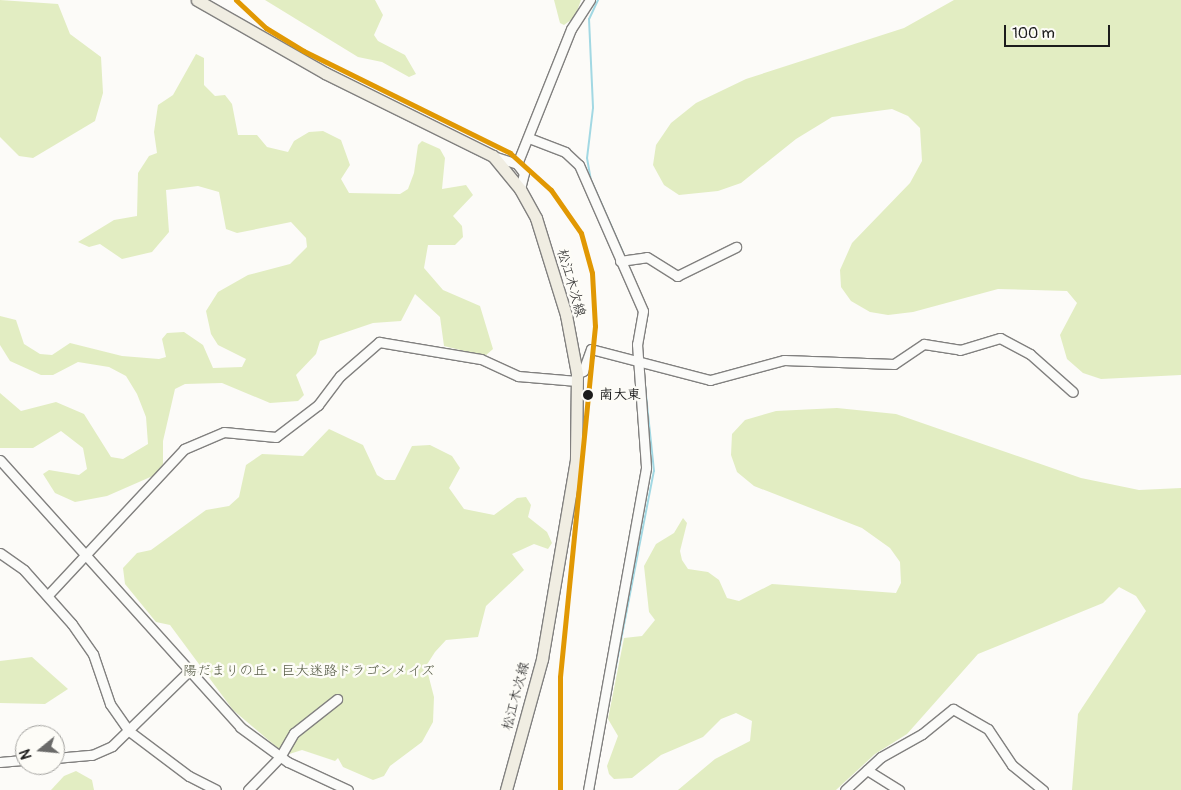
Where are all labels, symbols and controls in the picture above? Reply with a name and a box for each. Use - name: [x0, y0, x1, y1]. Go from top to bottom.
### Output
- scale bar: [1006, 15, 1112, 47]
- text: 100 m: [1012, 24, 1055, 43]
- street label: 松江木次線: [553, 247, 589, 319]
- place label: 南大東: [599, 387, 641, 403]
- marker: 南大東: [581, 388, 595, 402]
- street label: 松江木次線: [499, 660, 533, 732]
- park label: 陽だまりの丘・巨大迷路ドラゴンメイズ: [183, 663, 435, 679]
- north arrow: [15, 725, 65, 775]
- text: N: [17, 747, 36, 761]

